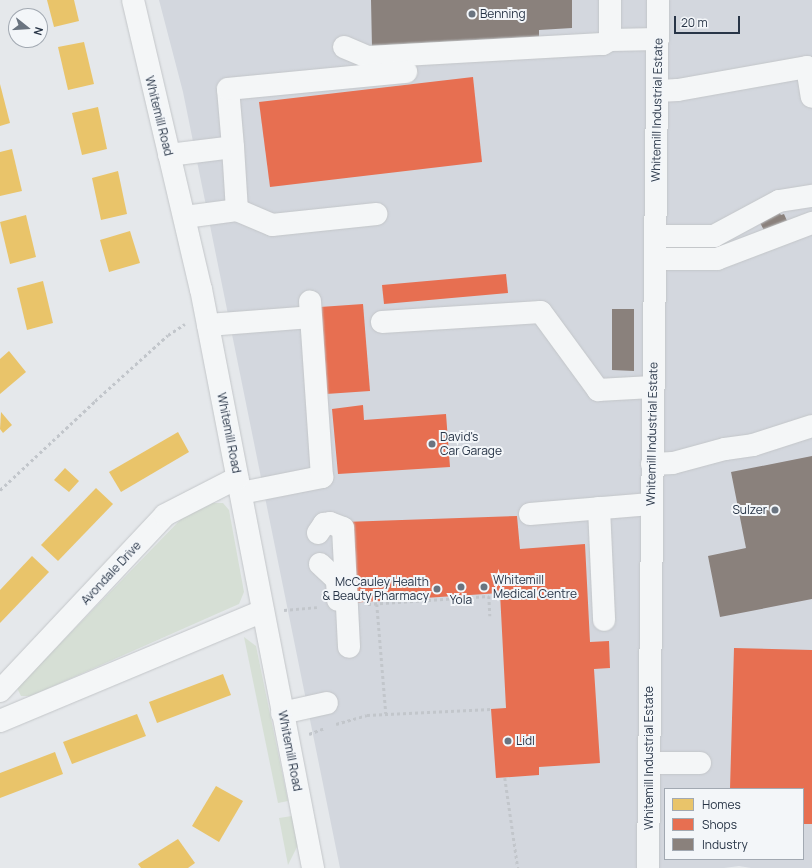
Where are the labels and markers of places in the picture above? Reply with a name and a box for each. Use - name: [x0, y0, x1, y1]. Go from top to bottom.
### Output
- place label: Benning: [480, 7, 525, 21]
- marker: Benning: [467, 9, 477, 19]
- place label: David's Car Garage: [440, 430, 502, 458]
- marker: David's Car Garage: [427, 439, 437, 449]
- place label: Sulzer: [732, 503, 767, 517]
- marker: Sulzer: [770, 505, 780, 515]
- place label: Whitemill Medical Centre: [493, 573, 577, 601]
- place label: McCauley Health & Beauty Pharmacy: [322, 575, 429, 603]
- marker: Whitemill Medical Centre: [478, 581, 490, 593]
- marker: Yola: [456, 582, 466, 592]
- marker: McCauley Health & Beauty Pharmacy: [432, 584, 442, 594]
- place label: Yola: [450, 593, 472, 607]
- place label: Lidl: [516, 734, 535, 748]
- marker: Lidl: [503, 736, 513, 746]

